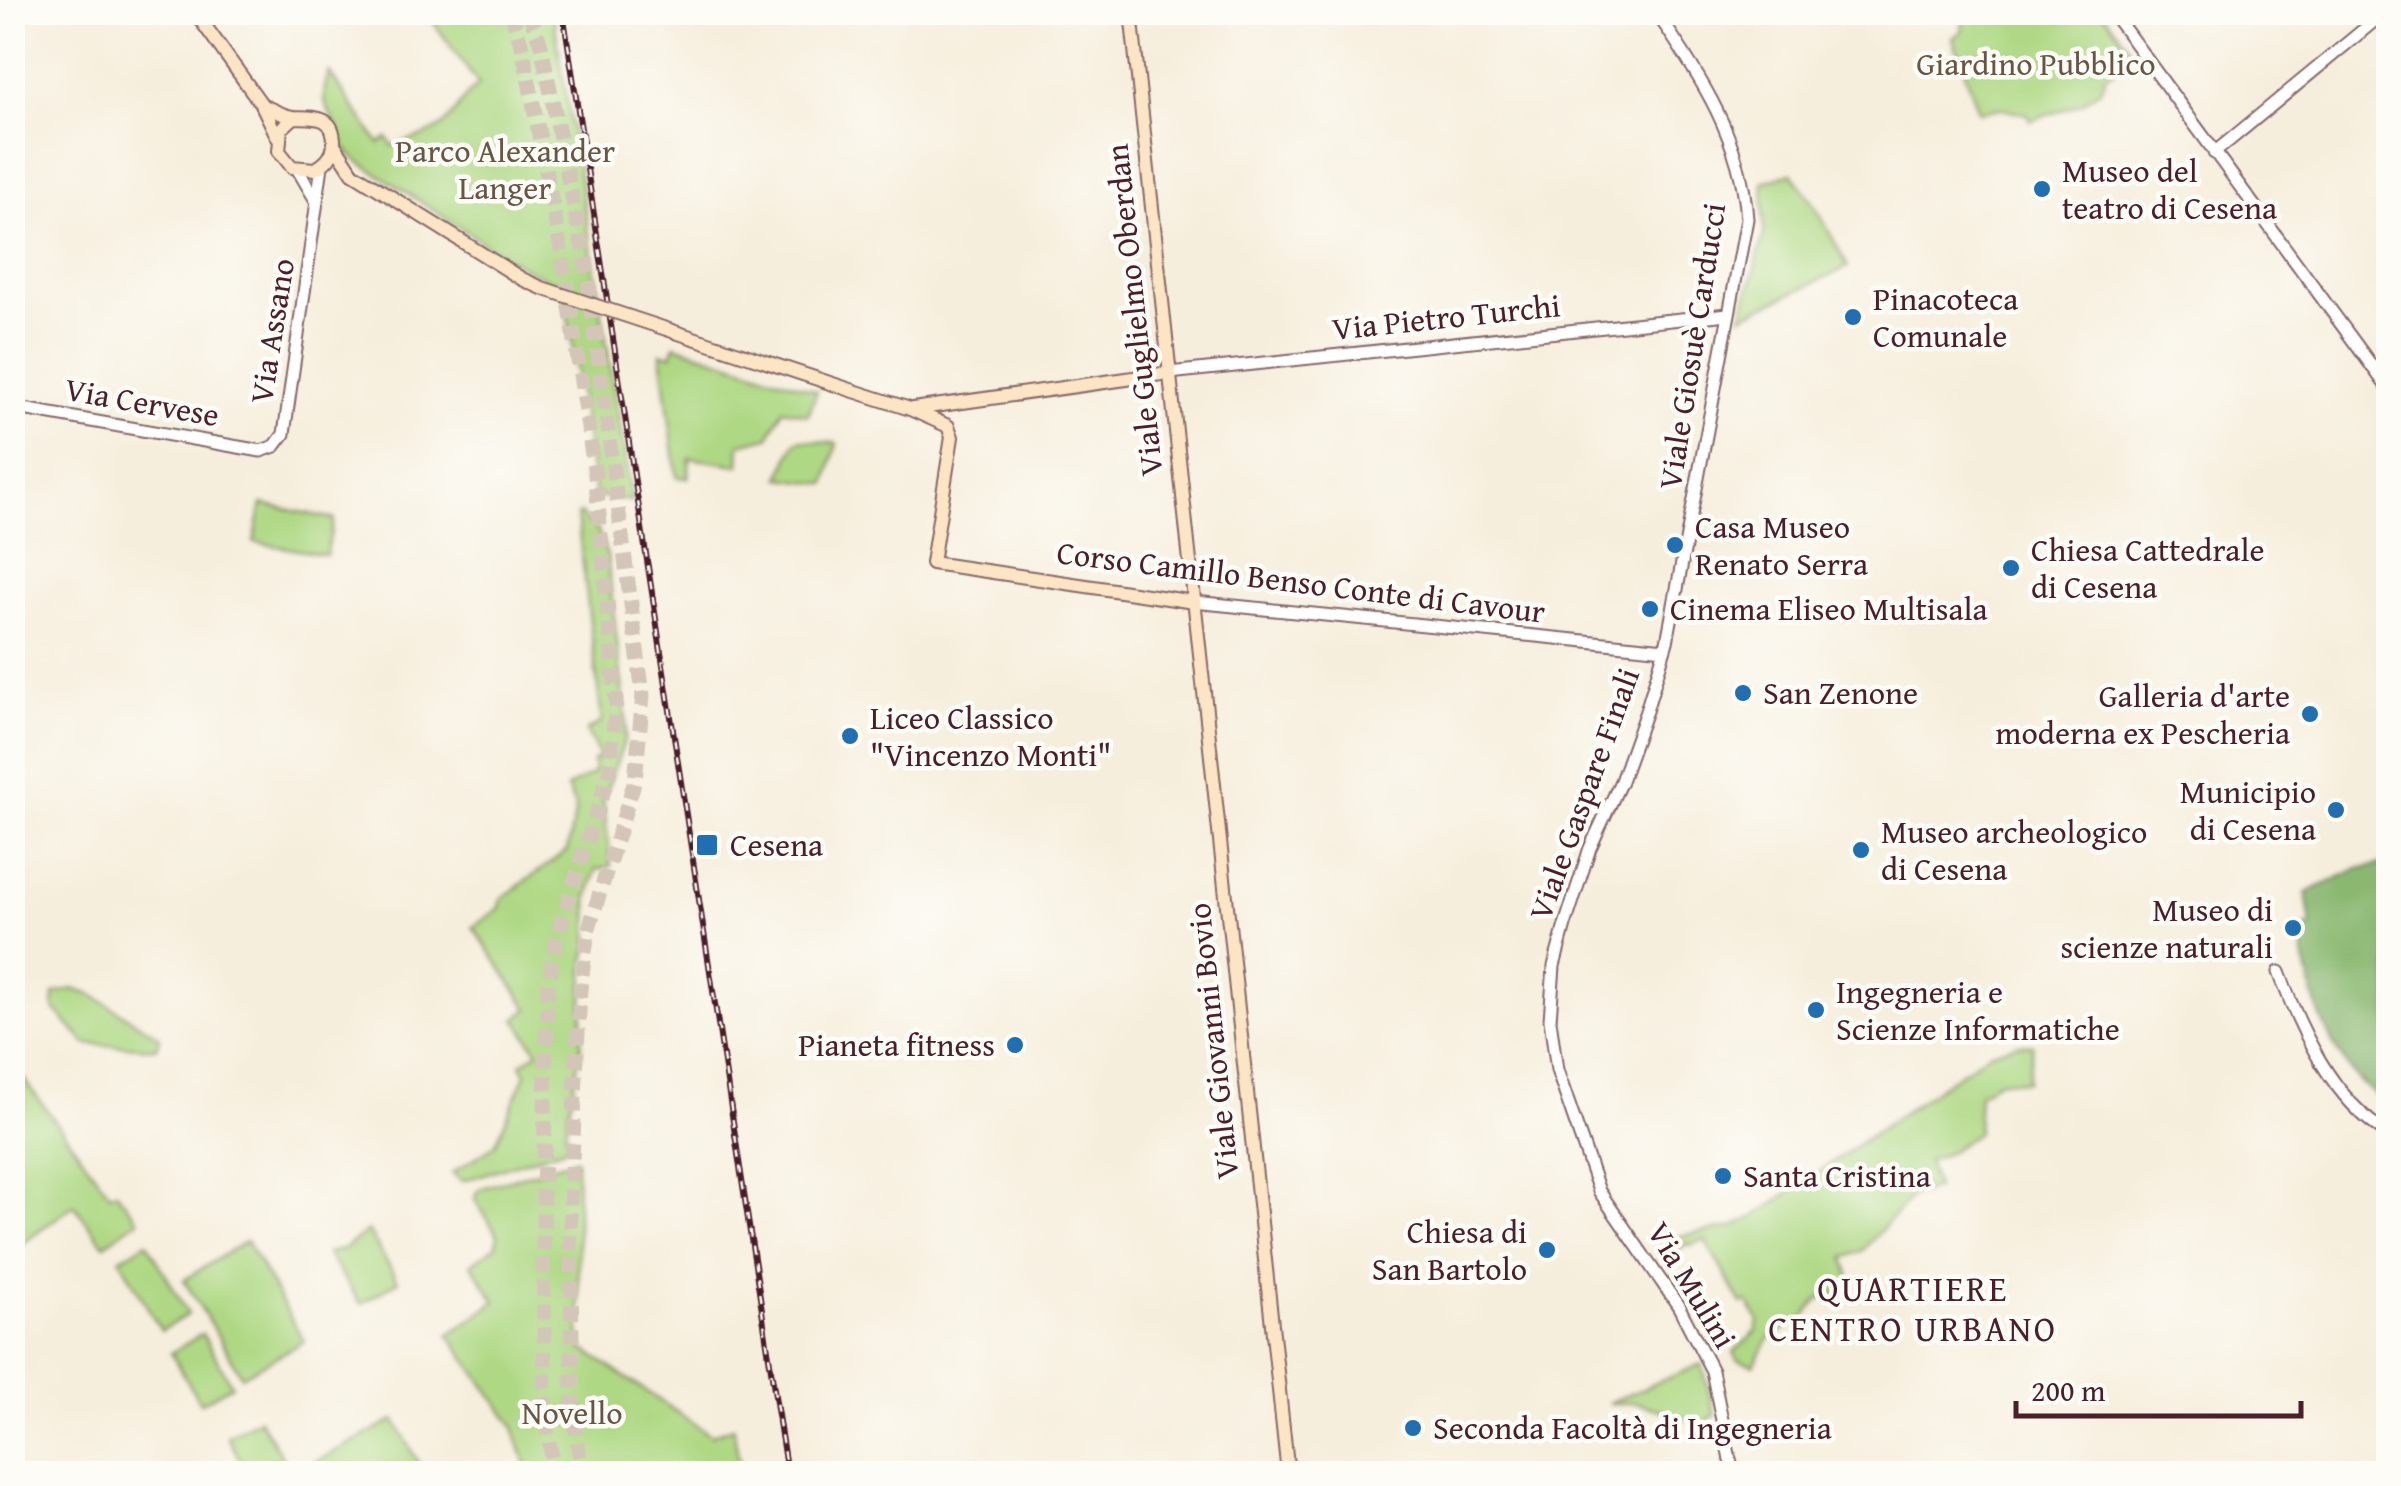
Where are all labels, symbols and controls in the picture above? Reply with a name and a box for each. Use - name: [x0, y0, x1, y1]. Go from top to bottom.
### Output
- park label: Giardino Pubblico: [1916, 40, 2156, 87]
- park label: Parco Alexander Langer: [395, 127, 615, 211]
- street label: Viale Guglielmo Oberdan: [1093, 142, 1174, 478]
- place label: Museo del teatro di Cesena: [2062, 147, 2277, 231]
- marker: Museo del teatro di Cesena: [2031, 178, 2053, 200]
- street label: Viale Giosuè Carducci: [1646, 199, 1737, 493]
- street label: Via Assano: [237, 255, 306, 407]
- place label: Pinacoteca Comunale: [1873, 275, 2018, 359]
- street label: Via Pietro Turchi: [1329, 281, 1562, 352]
- marker: Pinacoteca Comunale: [1842, 306, 1864, 328]
- street label: Via Cervese: [61, 365, 223, 438]
- place label: Casa Museo Renato Serra: [1695, 503, 1868, 587]
- place label: Chiesa Cattedrale di Cesena: [2031, 526, 2264, 610]
- street label: Corso Camillo Benso Conte di Cavour: [1054, 528, 1548, 635]
- marker: Casa Museo Renato Serra: [1664, 534, 1686, 556]
- marker: Chiesa Cattedrale di Cesena: [2000, 557, 2022, 579]
- place label: Cinema Eliseo Multisala: [1670, 585, 1988, 632]
- marker: Cinema Eliseo Multisala: [1639, 598, 1661, 620]
- street label: Viale Gaspare Finali: [1516, 661, 1651, 927]
- place label: San Zenone: [1763, 669, 1918, 716]
- place label: Galleria d'arte moderna ex Pescheria: [1995, 672, 2290, 756]
- marker: San Zenone: [1732, 682, 1754, 704]
- place label: Liceo Classico "Vincenzo Monti": [870, 694, 1111, 778]
- marker: Galleria d'arte moderna ex Pescheria: [2299, 703, 2321, 725]
- marker: Liceo Classico "Vincenzo Monti": [839, 725, 861, 747]
- place label: Municipio di Cesena: [2180, 768, 2316, 852]
- marker: Municipio di Cesena: [2325, 799, 2347, 821]
- place label: Museo archeologico di Cesena: [1881, 808, 2147, 892]
- place label: Cesena: [730, 821, 823, 868]
- marker: Cesena: [694, 832, 720, 858]
- marker: Museo archeologico di Cesena: [1850, 839, 1872, 861]
- place label: Museo di scienze naturali: [2060, 886, 2273, 970]
- street label: Viale Giovanni Bovio: [1175, 901, 1250, 1181]
- marker: Museo di scienze naturali: [2282, 917, 2304, 939]
- place label: Ingegneria e Scienze Informatiche: [1836, 968, 2120, 1052]
- marker: Ingegneria e Scienze Informatiche: [1805, 999, 1827, 1021]
- place label: Pianeta fitness: [798, 1021, 995, 1068]
- marker: Pianeta fitness: [1004, 1034, 1026, 1056]
- place label: Santa Cristina: [1743, 1152, 1931, 1199]
- marker: Santa Cristina: [1712, 1165, 1734, 1187]
- place label: Chiesa di San Bartolo: [1372, 1208, 1527, 1292]
- street label: Via Mulini: [1636, 1212, 1749, 1357]
- marker: Chiesa di San Bartolo: [1536, 1239, 1558, 1261]
- district label: QUARTIERE CENTRO URBANO: [1768, 1263, 2058, 1354]
- scale bar: [2016, 1356, 2301, 1418]
- text: 200 m: [2031, 1368, 2106, 1412]
- park label: Novello: [521, 1389, 623, 1436]
- place label: Seconda Facoltà di Ingegneria: [1433, 1404, 1832, 1451]
- marker: Seconda Facoltà di Ingegneria: [1402, 1417, 1424, 1439]

